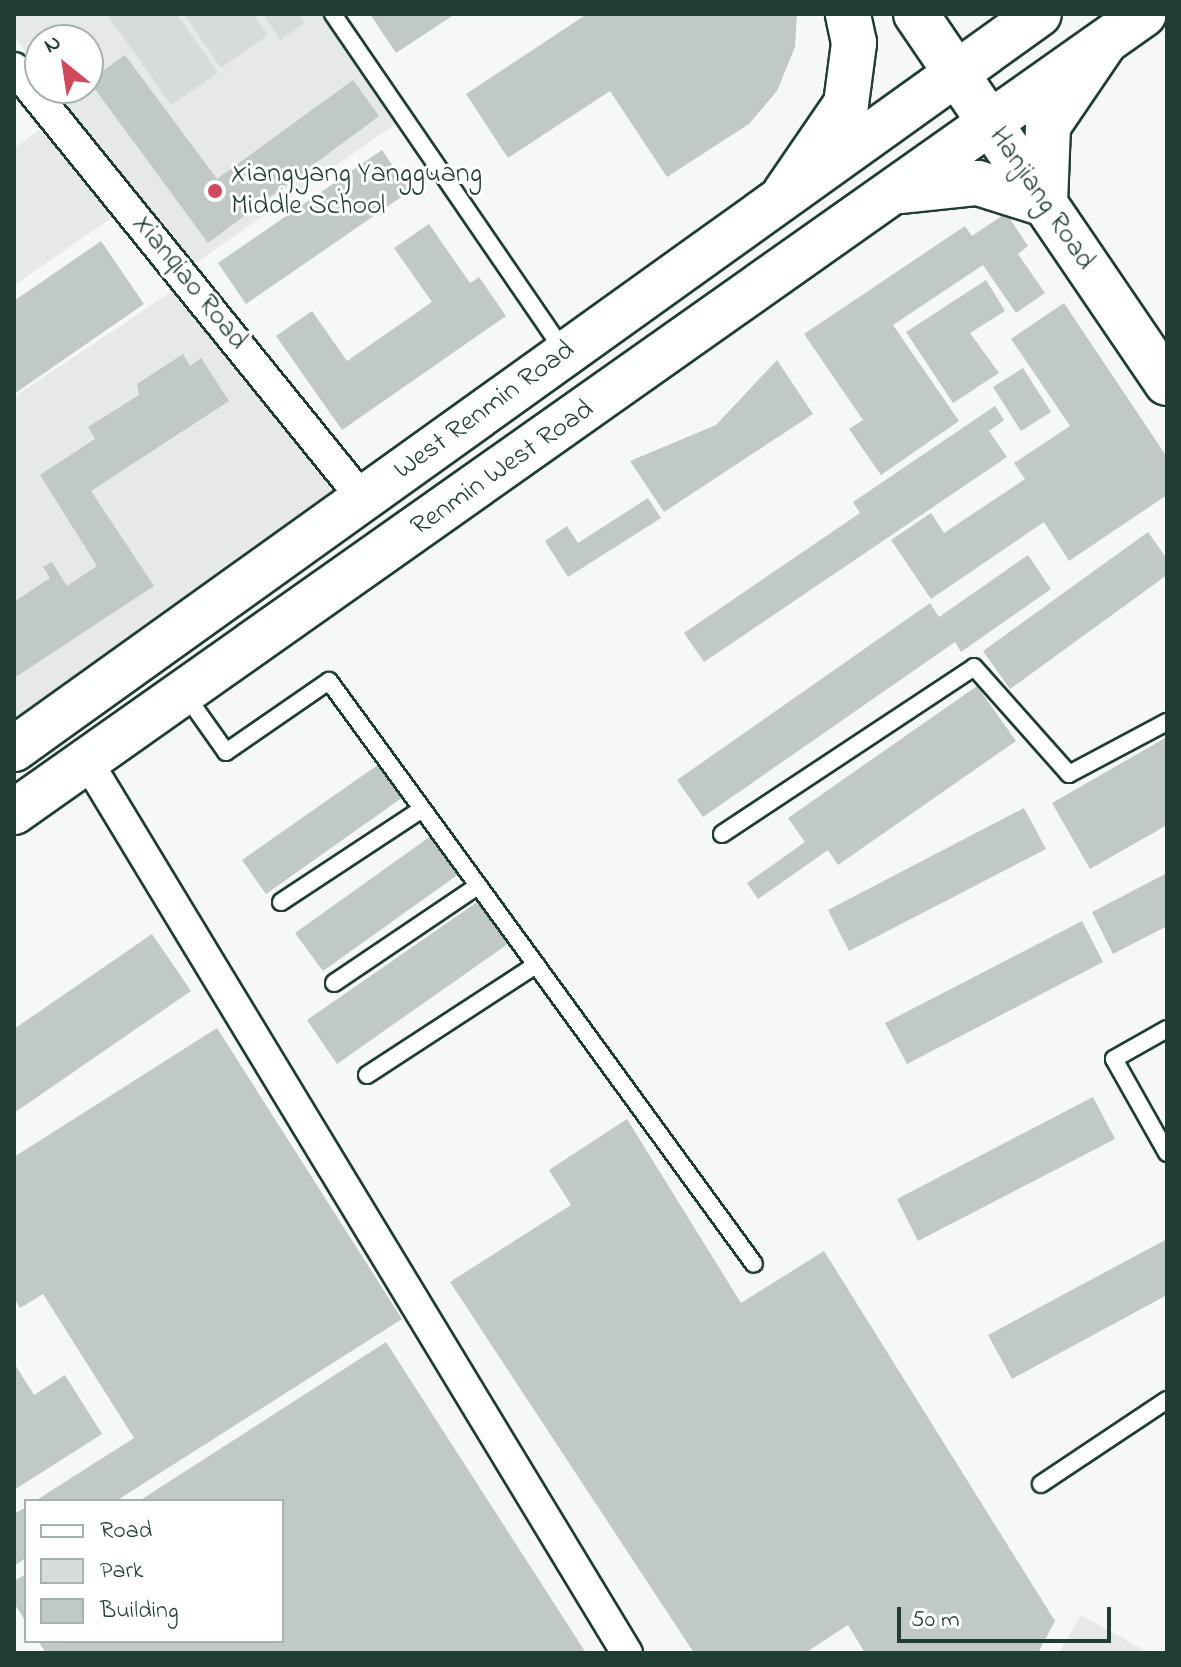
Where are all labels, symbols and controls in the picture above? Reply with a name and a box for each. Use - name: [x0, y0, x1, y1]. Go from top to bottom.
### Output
- north arrow: [24, 24, 104, 104]
- text: N: [39, 27, 67, 63]
- street label: Hanjiang Road: [981, 121, 1101, 277]
- place label: Xiangyang Yangguang Middle School: [231, 158, 482, 224]
- marker: Xiangyang Yangguang Middle School: [206, 182, 224, 200]
- street label: Xianqiao Road: [124, 209, 254, 357]
- street label: West Renmin Road: [388, 334, 582, 488]
- street label: Renmin West Road: [405, 394, 601, 544]
- legend: [24, 1499, 284, 1643]
- text: Road: [100, 1514, 152, 1549]
- text: Park: [100, 1554, 143, 1589]
- scale bar: [901, 1591, 1115, 1641]
- text: Building: [100, 1594, 179, 1629]
- text: 50 m: [911, 1603, 960, 1638]

